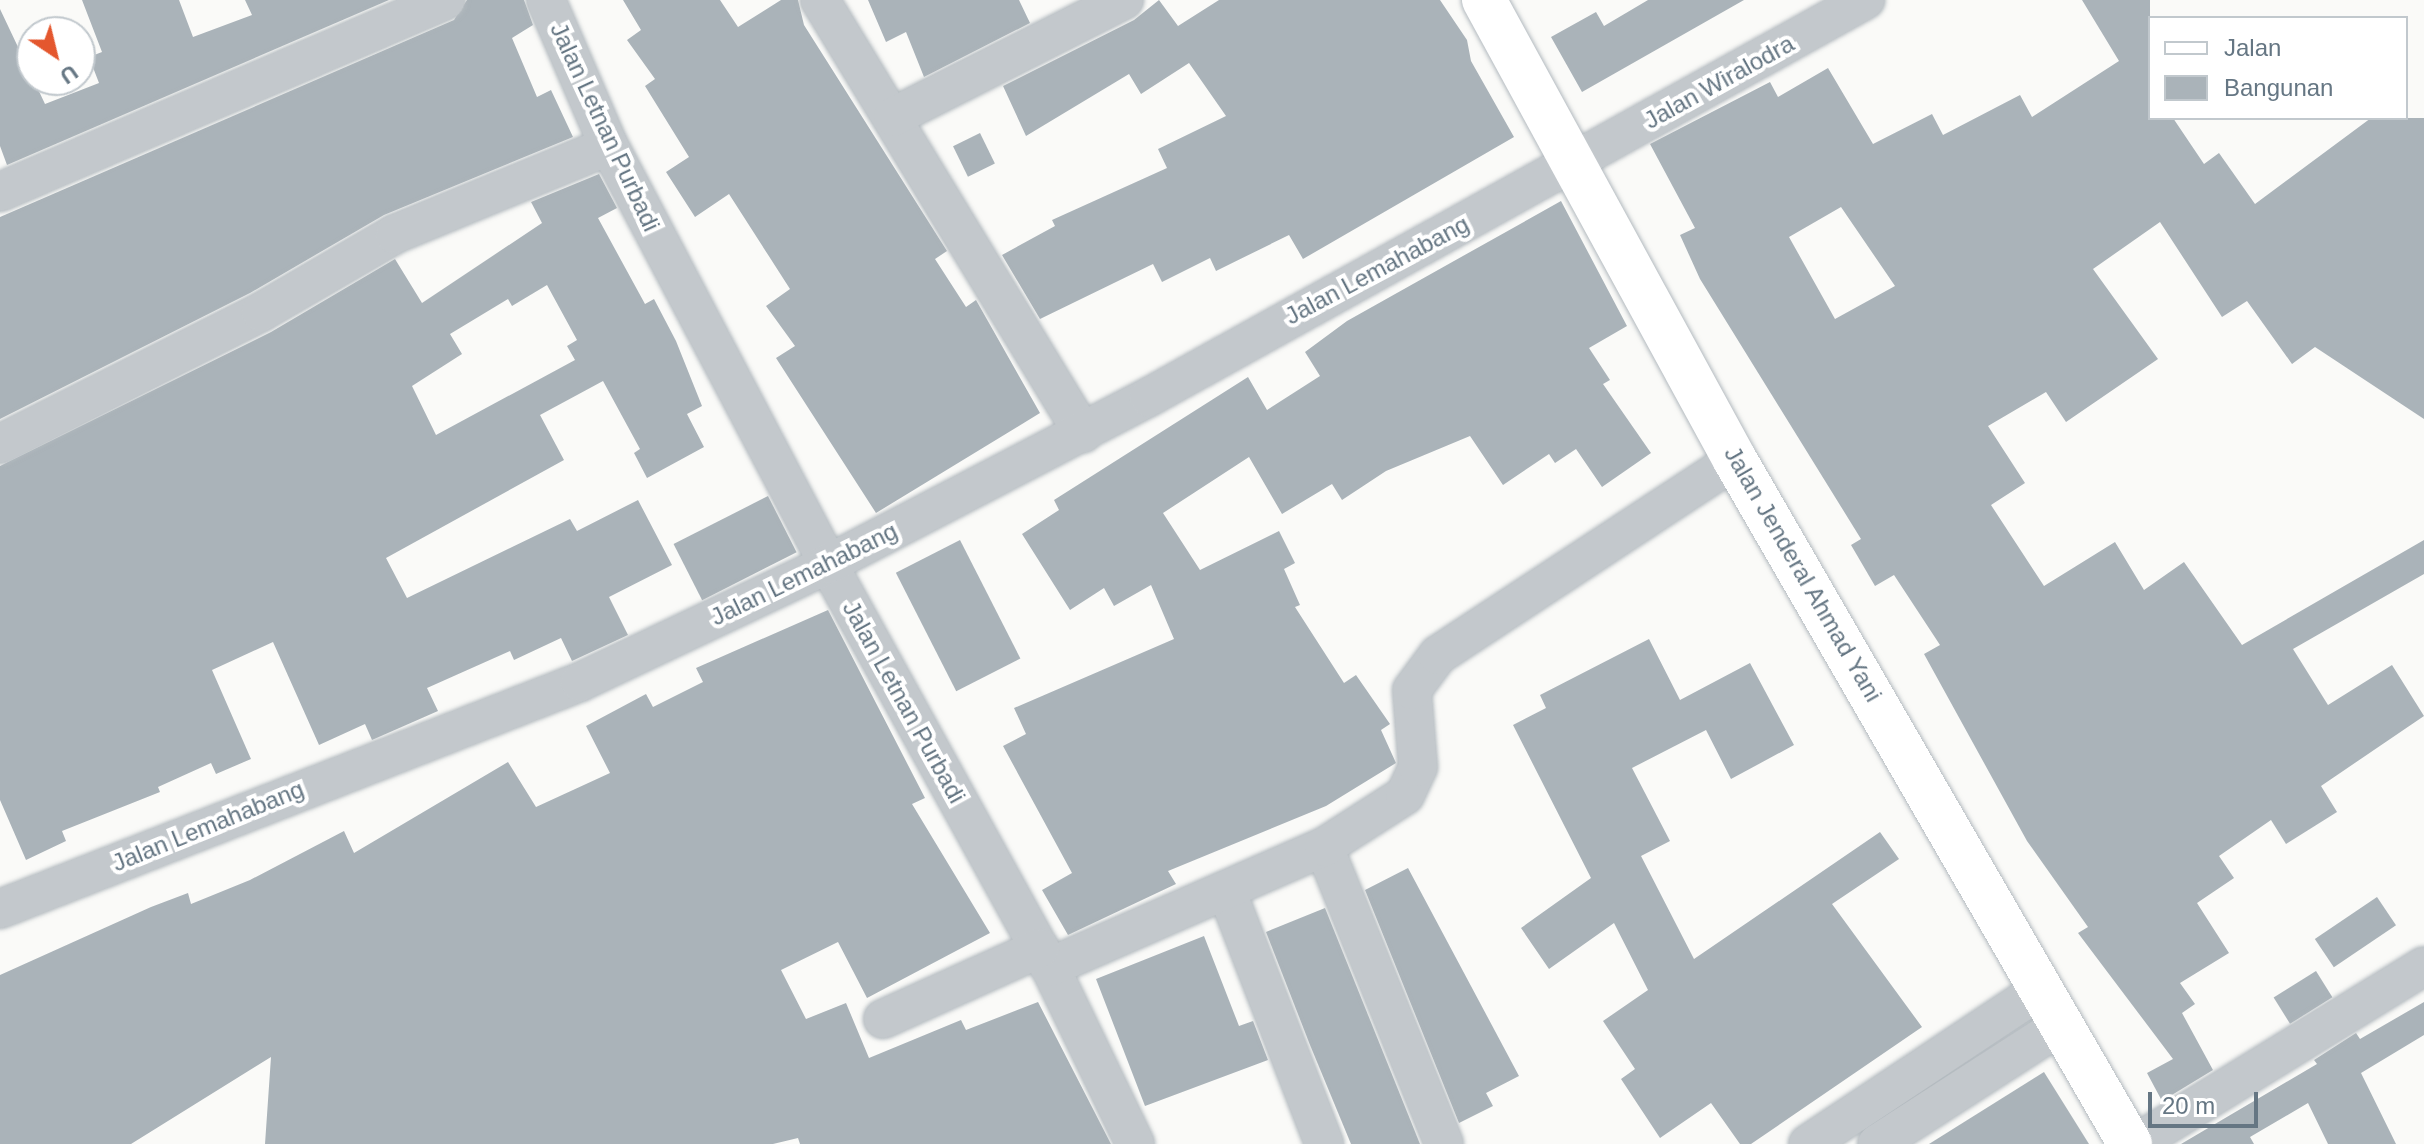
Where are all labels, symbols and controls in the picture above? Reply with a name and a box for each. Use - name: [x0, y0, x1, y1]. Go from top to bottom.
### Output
- north arrow: [16, 16, 96, 96]
- legend: [2148, 16, 2408, 120]
- street label: Jalan Letnan Purbadi: [544, 18, 666, 236]
- street label: Jalan Wiralodra: [1639, 29, 1799, 135]
- text: Jalan: [2224, 34, 2281, 61]
- text: U: [55, 60, 83, 89]
- text: Bangunan: [2224, 74, 2333, 101]
- street label: Jalan Lemahabang: [1280, 209, 1474, 331]
- street label: Jalan Jenderal Ahmad Yani: [1718, 440, 1888, 708]
- street label: Jalan Lemahabang: [706, 516, 902, 632]
- street label: Jalan Letnan Purbadi: [836, 596, 972, 808]
- street label: Jalan Lemahabang: [108, 774, 308, 878]
- scale bar: [2152, 1076, 2262, 1126]
- text: 20 m: [2162, 1092, 2215, 1119]

